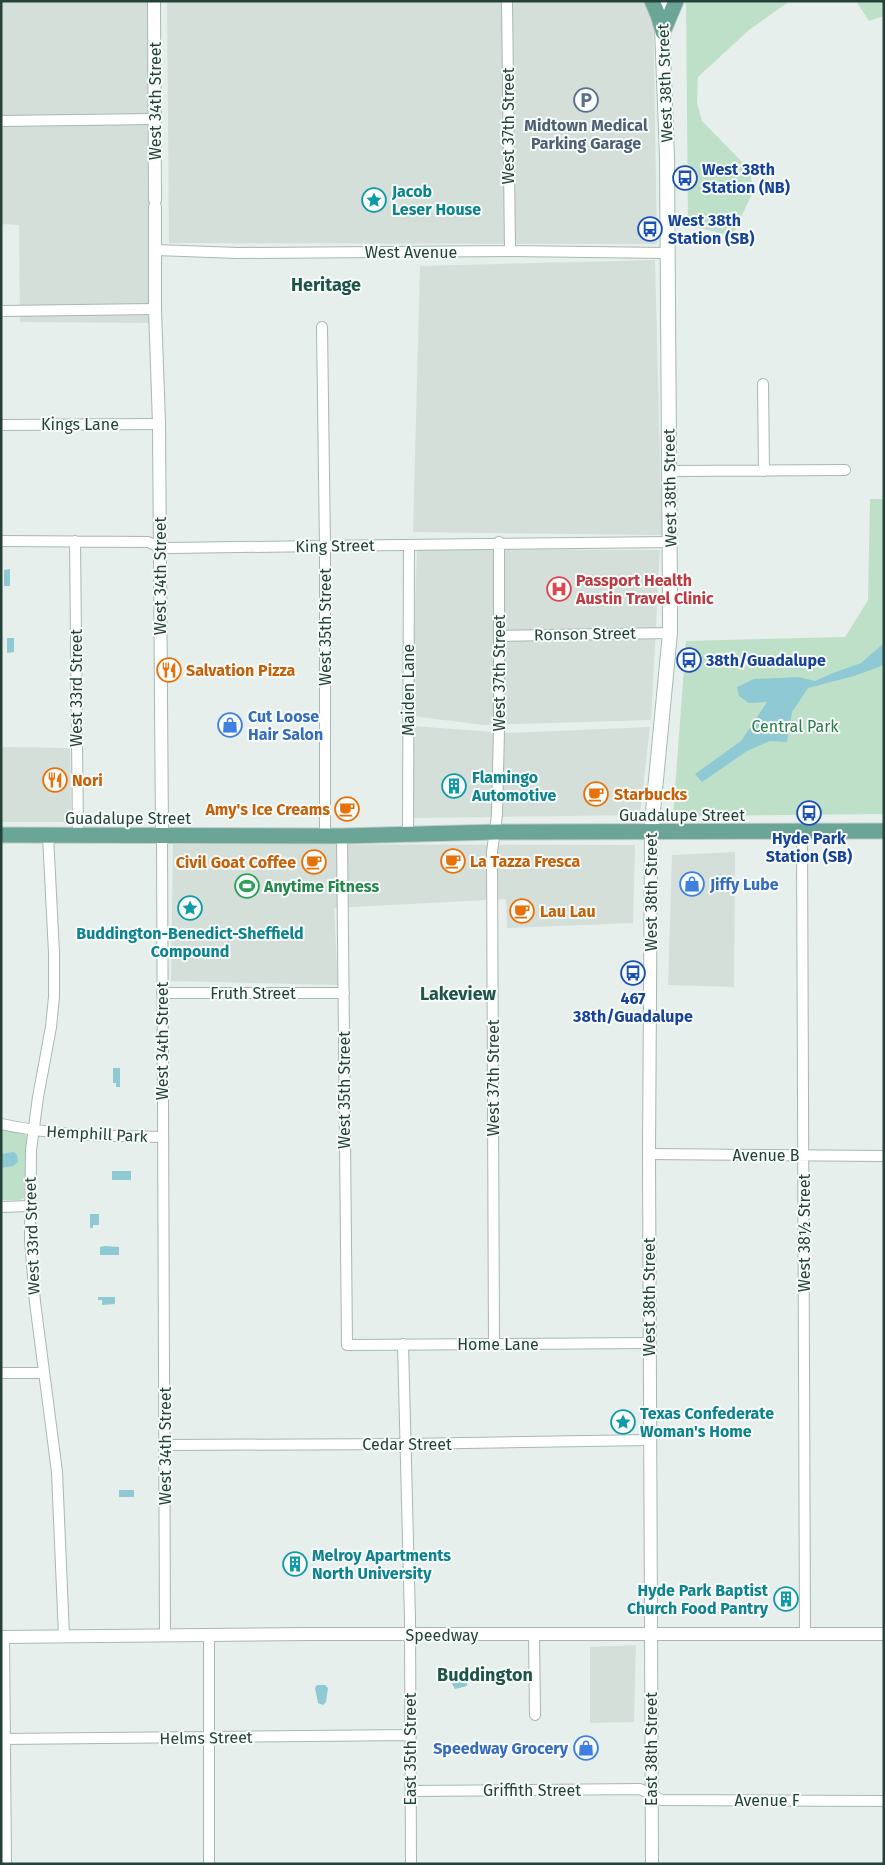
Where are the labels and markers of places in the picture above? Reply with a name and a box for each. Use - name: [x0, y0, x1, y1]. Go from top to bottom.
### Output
- parking icon: Midtown Medical Parking Garage: [573, 87, 599, 113]
- place label: Midtown Medical Parking Garage: [524, 116, 648, 153]
- place label: West 38th Station (NB): [702, 160, 790, 197]
- bus stop icon: West 38th Station (NB): [672, 165, 698, 191]
- place label: Jacob Leser House: [391, 182, 481, 219]
- place icon: Jacob Leser House: [361, 187, 387, 213]
- place label: West 38th Station (SB): [668, 211, 754, 248]
- bus stop icon: West 38th Station (SB): [637, 216, 663, 242]
- place label: Passport Health Austin Travel Clinic: [575, 571, 714, 608]
- hospital icon: Passport Health Austin Travel Clinic: [546, 576, 572, 602]
- bus stop icon: 38th/Guadalupe: [676, 647, 702, 673]
- place label: 38th/Guadalupe: [705, 651, 826, 670]
- restaurant icon: Salvation Pizza: [156, 657, 182, 683]
- place label: Salvation Pizza: [186, 661, 296, 680]
- place label: Cut Loose Hair Salon: [248, 707, 323, 744]
- shop icon: Cut Loose Hair Salon: [217, 712, 243, 738]
- restaurant icon: Nori: [42, 767, 68, 793]
- place label: Flamingo Automotive: [471, 768, 556, 805]
- place label: Nori: [72, 771, 103, 790]
- building icon: Flamingo Automotive: [441, 773, 467, 799]
- cafe icon: Starbucks: [583, 781, 609, 807]
- place label: Starbucks: [614, 785, 687, 804]
- cafe icon: Amy's Ice Creams: [334, 796, 360, 822]
- place label: Amy's Ice Creams: [204, 800, 330, 819]
- bus stop icon: Hyde Park Station (SB): [796, 800, 822, 826]
- place label: Hyde Park Station (SB): [766, 829, 852, 866]
- cafe icon: La Tazza Fresca: [440, 848, 466, 874]
- cafe icon: Civil Goat Coffee: [301, 849, 327, 875]
- place label: La Tazza Fresca: [470, 852, 580, 871]
- place label: Civil Goat Coffee: [176, 853, 296, 872]
- shop icon: Jiffy Lube: [679, 871, 705, 897]
- sports icon: Anytime Fitness: [234, 873, 260, 899]
- place label: Jiffy Lube: [709, 875, 779, 894]
- place label: Anytime Fitness: [263, 877, 379, 896]
- place icon: Buddington-Benedict-Sheffield Compound: [177, 895, 203, 921]
- cafe icon: Lau Lau: [509, 898, 535, 924]
- place label: Lau Lau: [540, 902, 596, 921]
- place label: Buddington-Benedict-Sheffield Compound: [76, 924, 304, 961]
- bus stop icon: 467 38th/Guadalupe: [620, 960, 646, 986]
- place label: 467 38th/Guadalupe: [572, 989, 693, 1026]
- place label: Texas Confederate Woman's Home: [640, 1404, 774, 1441]
- place icon: Texas Confederate Woman's Home: [610, 1409, 636, 1435]
- place label: Melroy Apartments North University: [312, 1546, 451, 1583]
- building icon: Melroy Apartments North University: [282, 1551, 308, 1577]
- place label: Hyde Park Baptist Church Food Pantry: [627, 1581, 769, 1618]
- building icon: Hyde Park Baptist Church Food Pantry: [773, 1586, 799, 1612]
- shop icon: Speedway Grocery: [573, 1735, 599, 1761]
- place label: Speedway Grocery: [433, 1739, 569, 1758]

